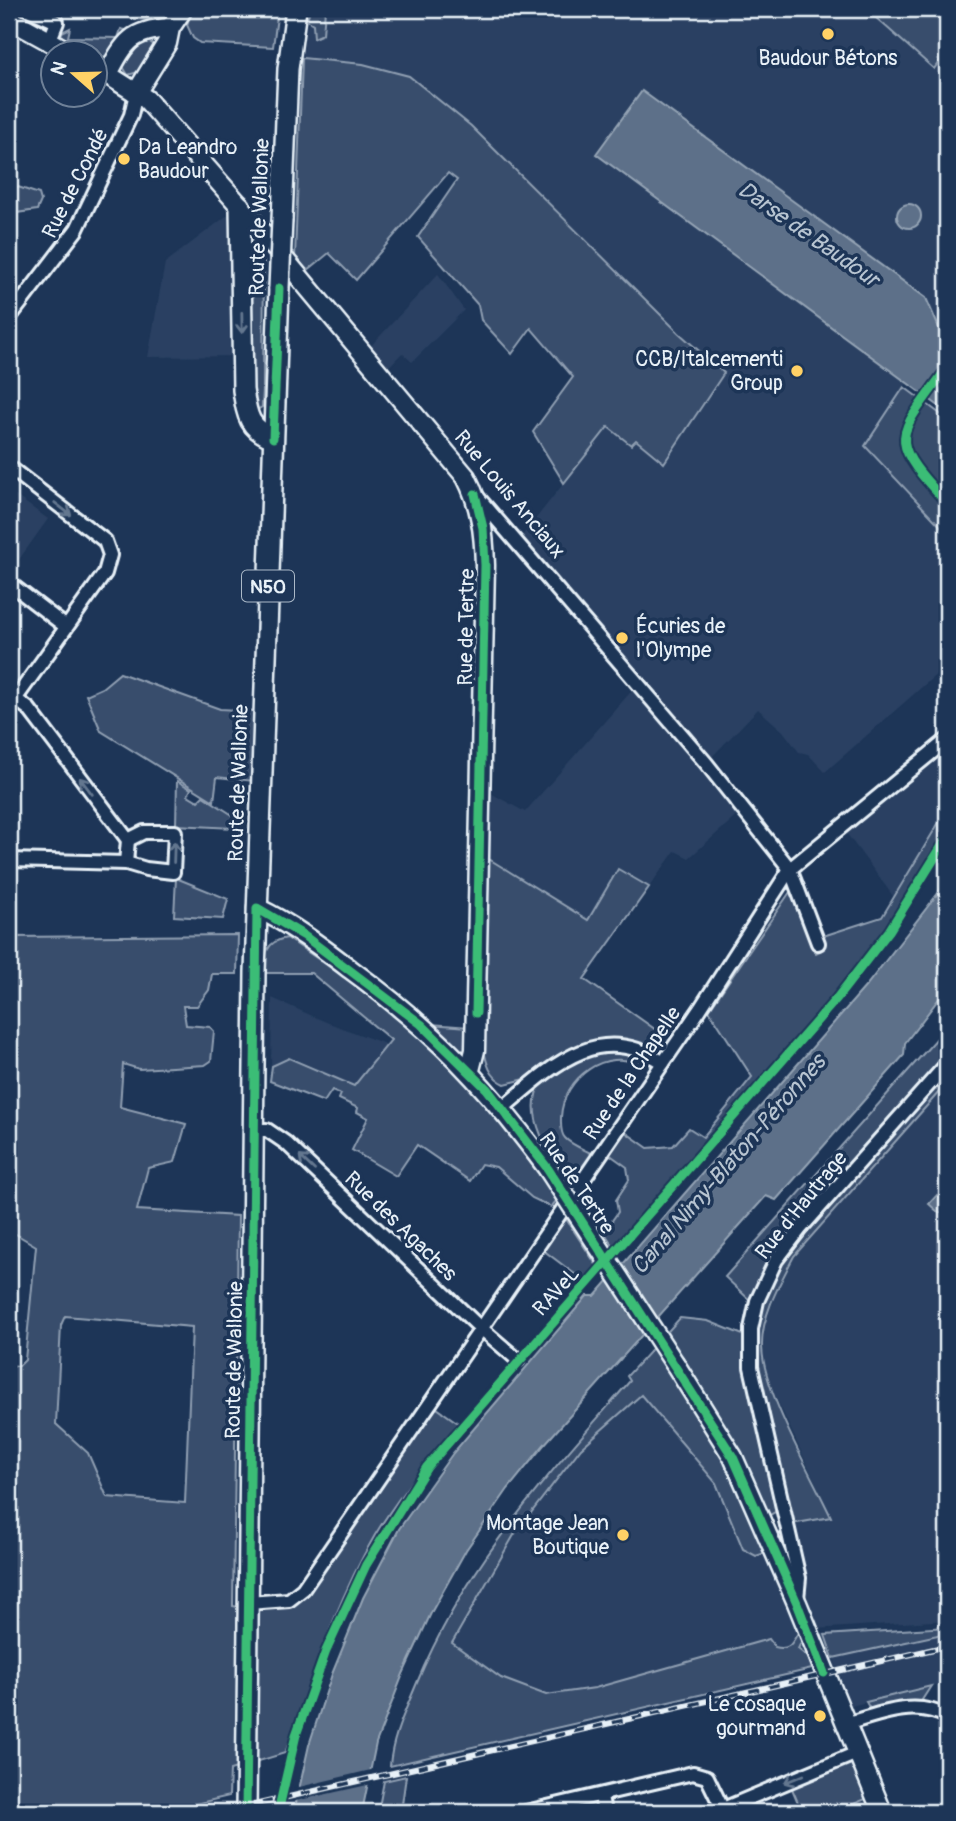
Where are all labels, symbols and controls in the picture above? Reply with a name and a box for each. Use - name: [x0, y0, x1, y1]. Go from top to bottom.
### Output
- marker: Baudour Bétons: [820, 26, 836, 42]
- north arrow: [38, 38, 108, 108]
- place label: Baudour Bétons: [759, 45, 898, 72]
- text: N: [45, 58, 72, 79]
- street label: Rue de Condé: [36, 123, 115, 243]
- place label: Da Leandro Baudour: [138, 134, 237, 185]
- street label: Route de Wallonie: [243, 137, 276, 296]
- marker: Da Leandro Baudour: [116, 151, 132, 167]
- water label: Darse de Baudour: [733, 175, 887, 295]
- one-way arrow: [235, 312, 249, 335]
- place label: CCB/Italcementi Group: [635, 346, 783, 397]
- marker: CCB/Italcementi Group: [789, 363, 805, 379]
- street label: Rue Louis Anciaux: [448, 425, 571, 564]
- one-way arrow: [53, 501, 71, 516]
- street label: Rue de Tertre: [452, 568, 481, 686]
- road number: N50: [242, 570, 294, 601]
- place label: Écuries de l'Olympe: [636, 613, 726, 664]
- marker: Écuries de l'Olympe: [614, 630, 630, 646]
- street label: Route de Wallonie: [222, 703, 255, 862]
- one-way arrow: [79, 777, 94, 796]
- one-way arrow: [167, 840, 181, 863]
- street label: Rue de la Chapelle: [578, 1001, 687, 1145]
- water label: Canal Nimy-Blaton-Péronnes: [625, 1046, 834, 1280]
- street label: Rue de Tertre: [533, 1127, 621, 1240]
- street label: Rue d'Hautrage: [749, 1145, 854, 1265]
- one-way arrow: [299, 1155, 316, 1172]
- street label: Rue des Agaches: [339, 1166, 463, 1287]
- street label: RAVeL: [527, 1261, 586, 1322]
- street label: Route de Wallonie: [220, 1280, 249, 1439]
- place label: Montage Jean Boutique: [486, 1510, 610, 1561]
- marker: Montage Jean Boutique: [615, 1527, 631, 1543]
- place label: Le cosaque gourmand: [707, 1691, 807, 1742]
- marker: Le cosaque gourmand: [812, 1708, 828, 1724]
- one-way arrow: [784, 1773, 805, 1786]

